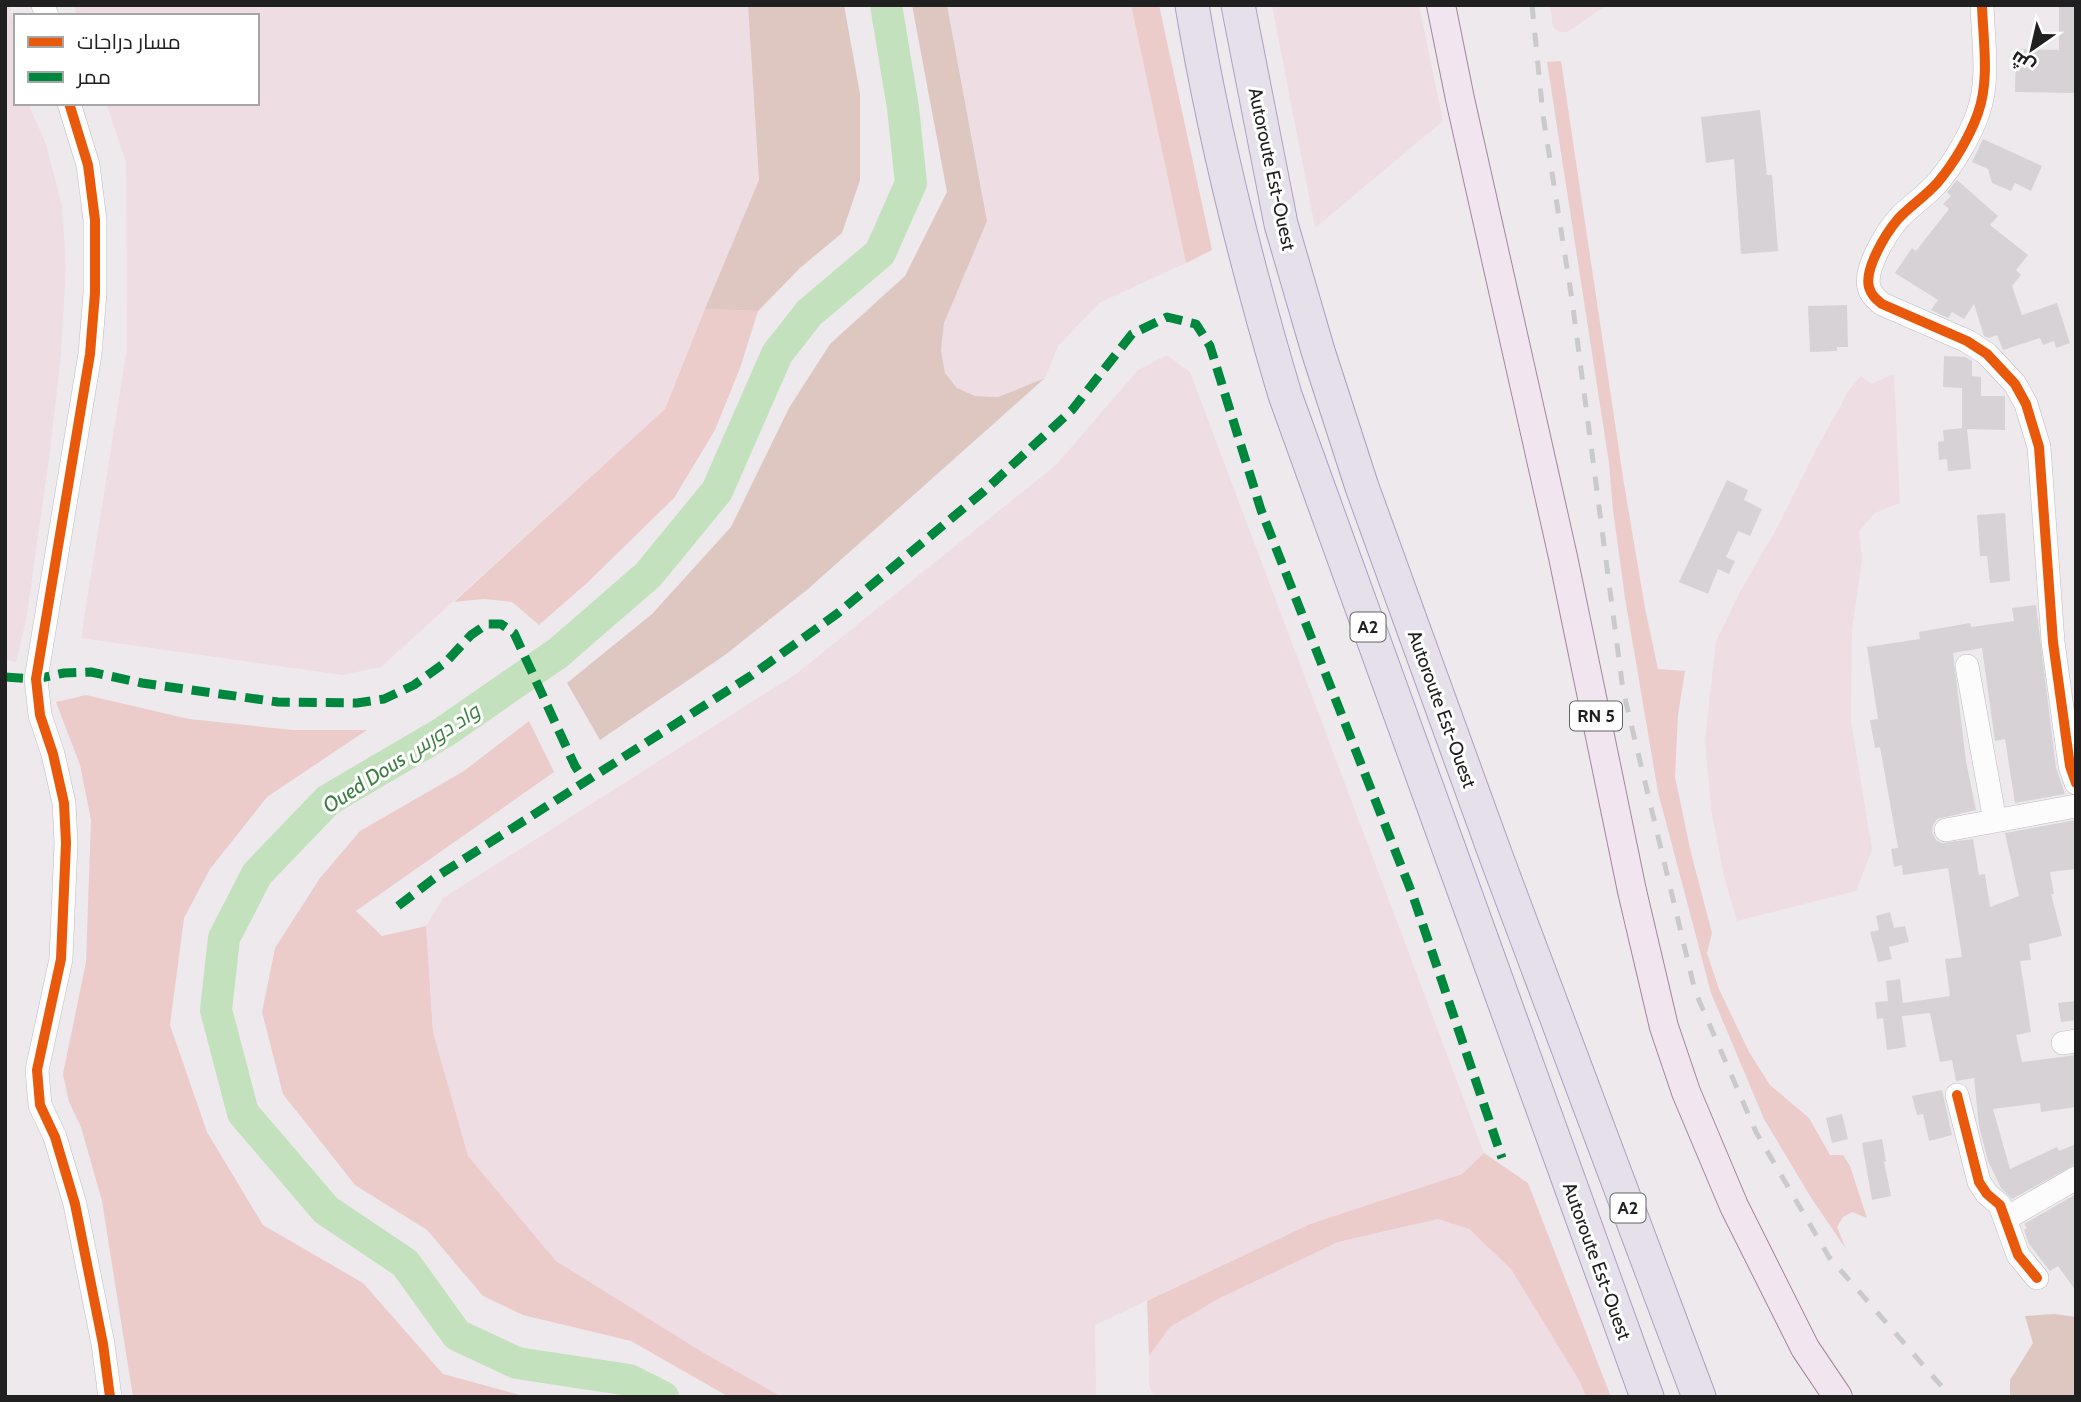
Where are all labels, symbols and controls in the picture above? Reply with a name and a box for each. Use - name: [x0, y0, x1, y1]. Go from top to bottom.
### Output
- legend: [14, 14, 259, 105]
- north arrow: [1997, 14, 2067, 84]
- text: مسار دراجات: [77, 29, 181, 54]
- text: ش: [2006, 46, 2039, 79]
- text: ممر: [76, 64, 111, 89]
- street label: Autoroute Est-Ouest: [1243, 85, 1301, 253]
- road number: A2: [1350, 612, 1386, 642]
- street label: Autoroute Est-Ouest: [1403, 627, 1481, 791]
- water label: Oued Dous واد دورس: [318, 697, 486, 819]
- road number: RN 5: [1570, 702, 1622, 730]
- street label: Autoroute Est-Ouest: [1558, 1179, 1636, 1343]
- road number: A2: [1610, 1194, 1646, 1223]

